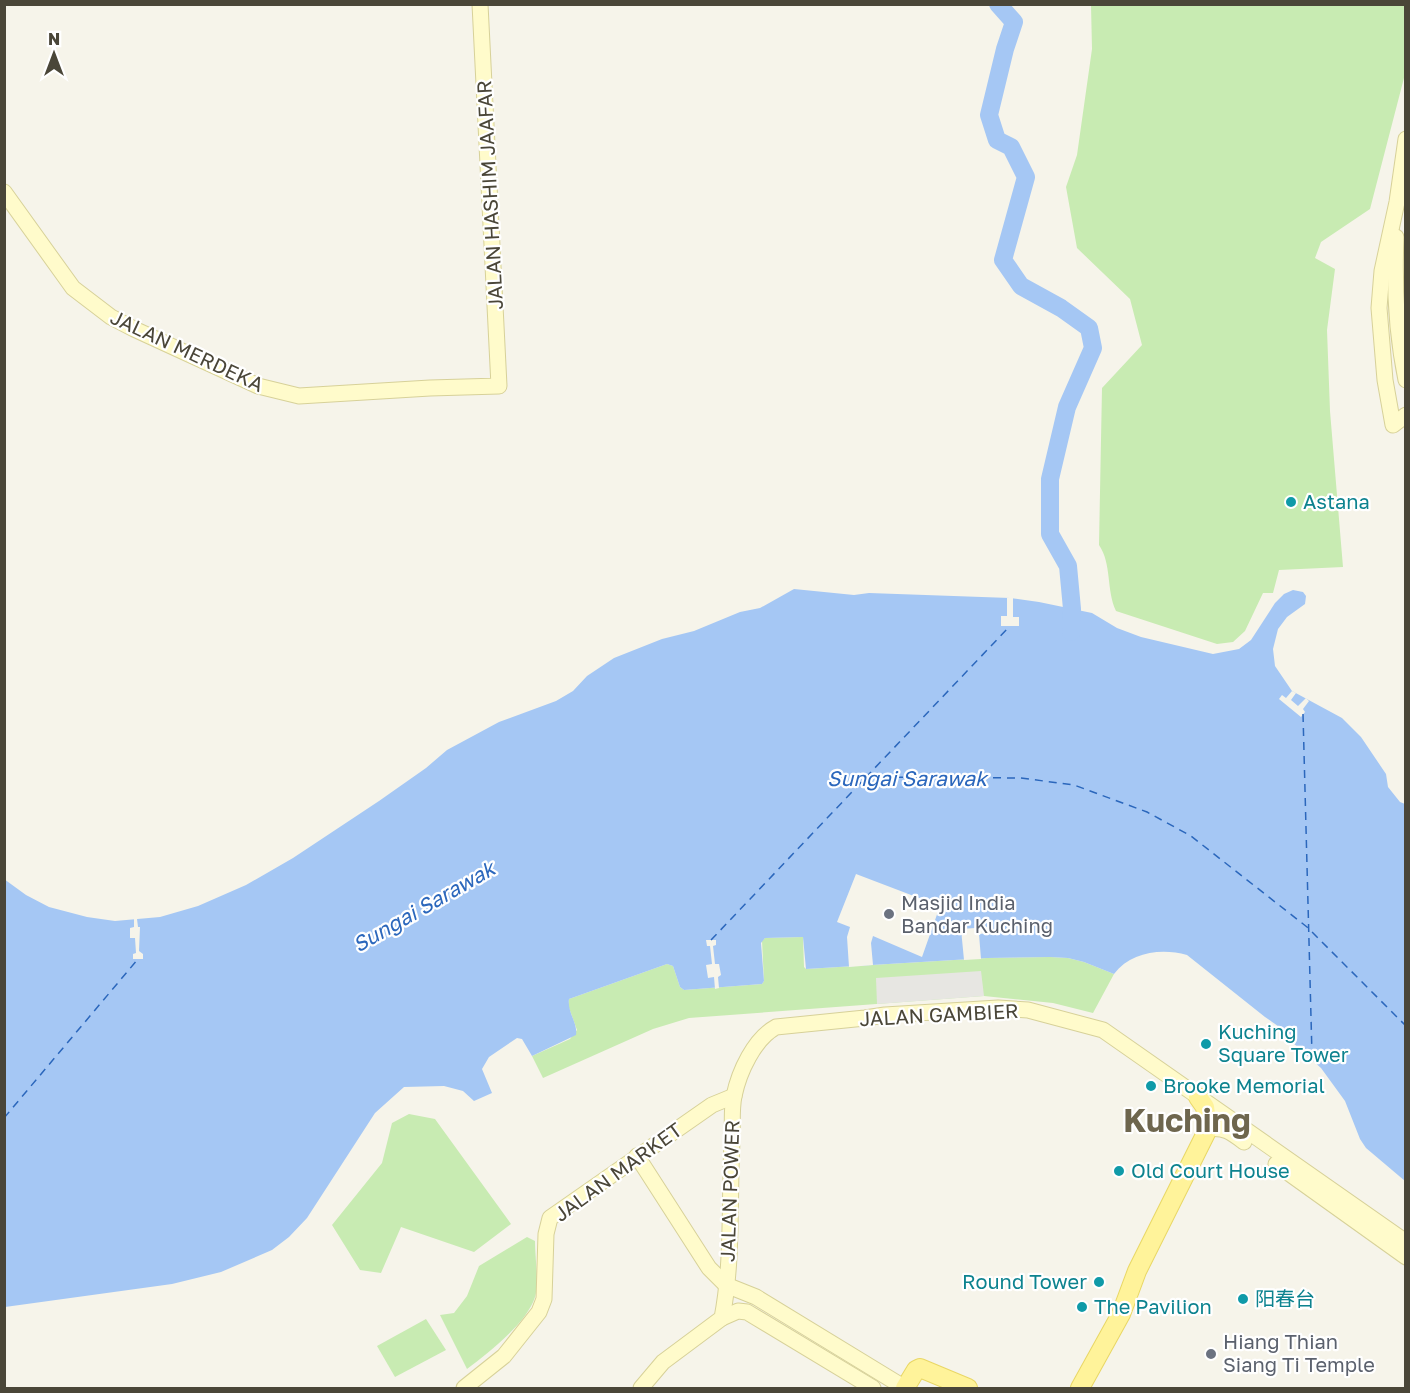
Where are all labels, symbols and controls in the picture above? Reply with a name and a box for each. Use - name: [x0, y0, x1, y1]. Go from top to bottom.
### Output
- north arrow: [24, 24, 84, 84]
- text: N: [48, 29, 60, 49]
- street label: JALAN HASHIM JAAFAR: [471, 80, 507, 310]
- street label: JALAN MERDEKA: [107, 304, 268, 396]
- place label: Astana: [1303, 489, 1370, 513]
- marker: Astana: [1284, 495, 1298, 509]
- water label: Sungai Sarawak: [827, 765, 989, 791]
- water label: Sungai Sarawak: [348, 854, 501, 957]
- place label: Masjid India Bandar Kuching: [901, 890, 1053, 937]
- marker: Masjid India Bandar Kuching: [882, 907, 896, 921]
- street label: JALAN GAMBIER: [859, 998, 1019, 1030]
- place label: Kuching Square Tower: [1218, 1019, 1349, 1066]
- marker: Kuching Square Tower: [1199, 1037, 1213, 1051]
- place label: Brooke Memorial: [1163, 1073, 1325, 1097]
- marker: Brooke Memorial: [1144, 1079, 1158, 1093]
- district label: Kuching: [1123, 1101, 1251, 1139]
- street label: JALAN MARKET: [549, 1117, 686, 1226]
- street label: JALAN POWER: [715, 1119, 743, 1262]
- place label: Old Court House: [1131, 1158, 1290, 1182]
- marker: Old Court House: [1112, 1164, 1126, 1178]
- place label: Round Tower: [962, 1269, 1087, 1293]
- marker: Round Tower: [1092, 1275, 1106, 1289]
- place label: 阳春台: [1255, 1286, 1315, 1310]
- marker: 阳春台: [1236, 1292, 1250, 1306]
- place label: The Pavilion: [1094, 1294, 1212, 1318]
- marker: The Pavilion: [1075, 1300, 1089, 1314]
- place label: Hiang Thian Siang Ti Temple: [1223, 1329, 1375, 1376]
- marker: Hiang Thian Siang Ti Temple: [1204, 1347, 1218, 1361]

